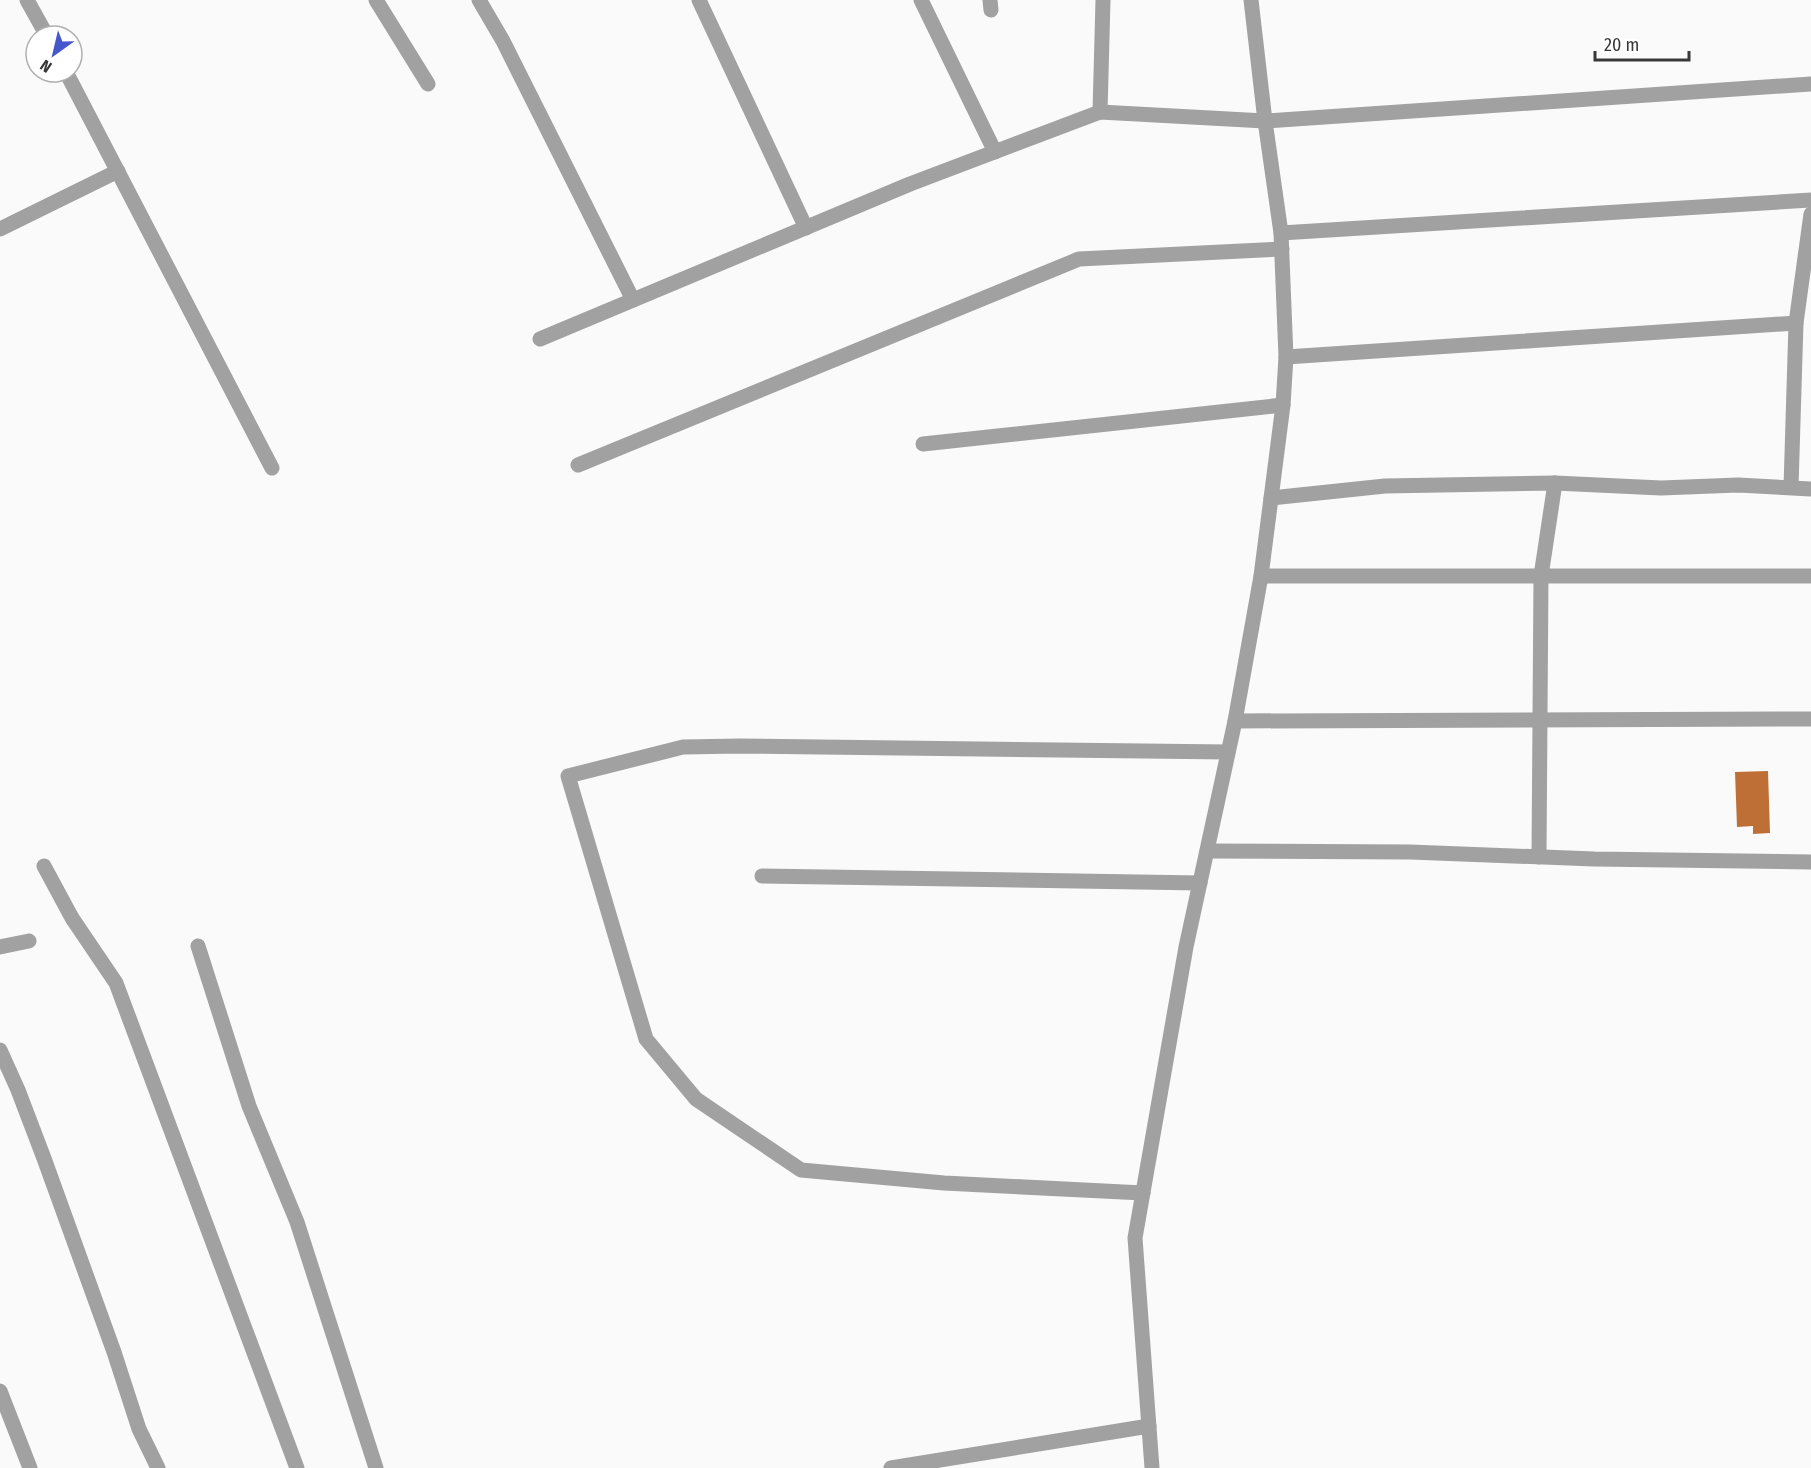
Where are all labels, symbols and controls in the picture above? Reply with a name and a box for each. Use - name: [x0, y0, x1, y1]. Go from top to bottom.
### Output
- north arrow: [24, 24, 84, 84]
- scale bar: [1595, 24, 1690, 62]
- text: 20 m: [1604, 34, 1639, 56]
- text: N: [37, 55, 55, 77]

